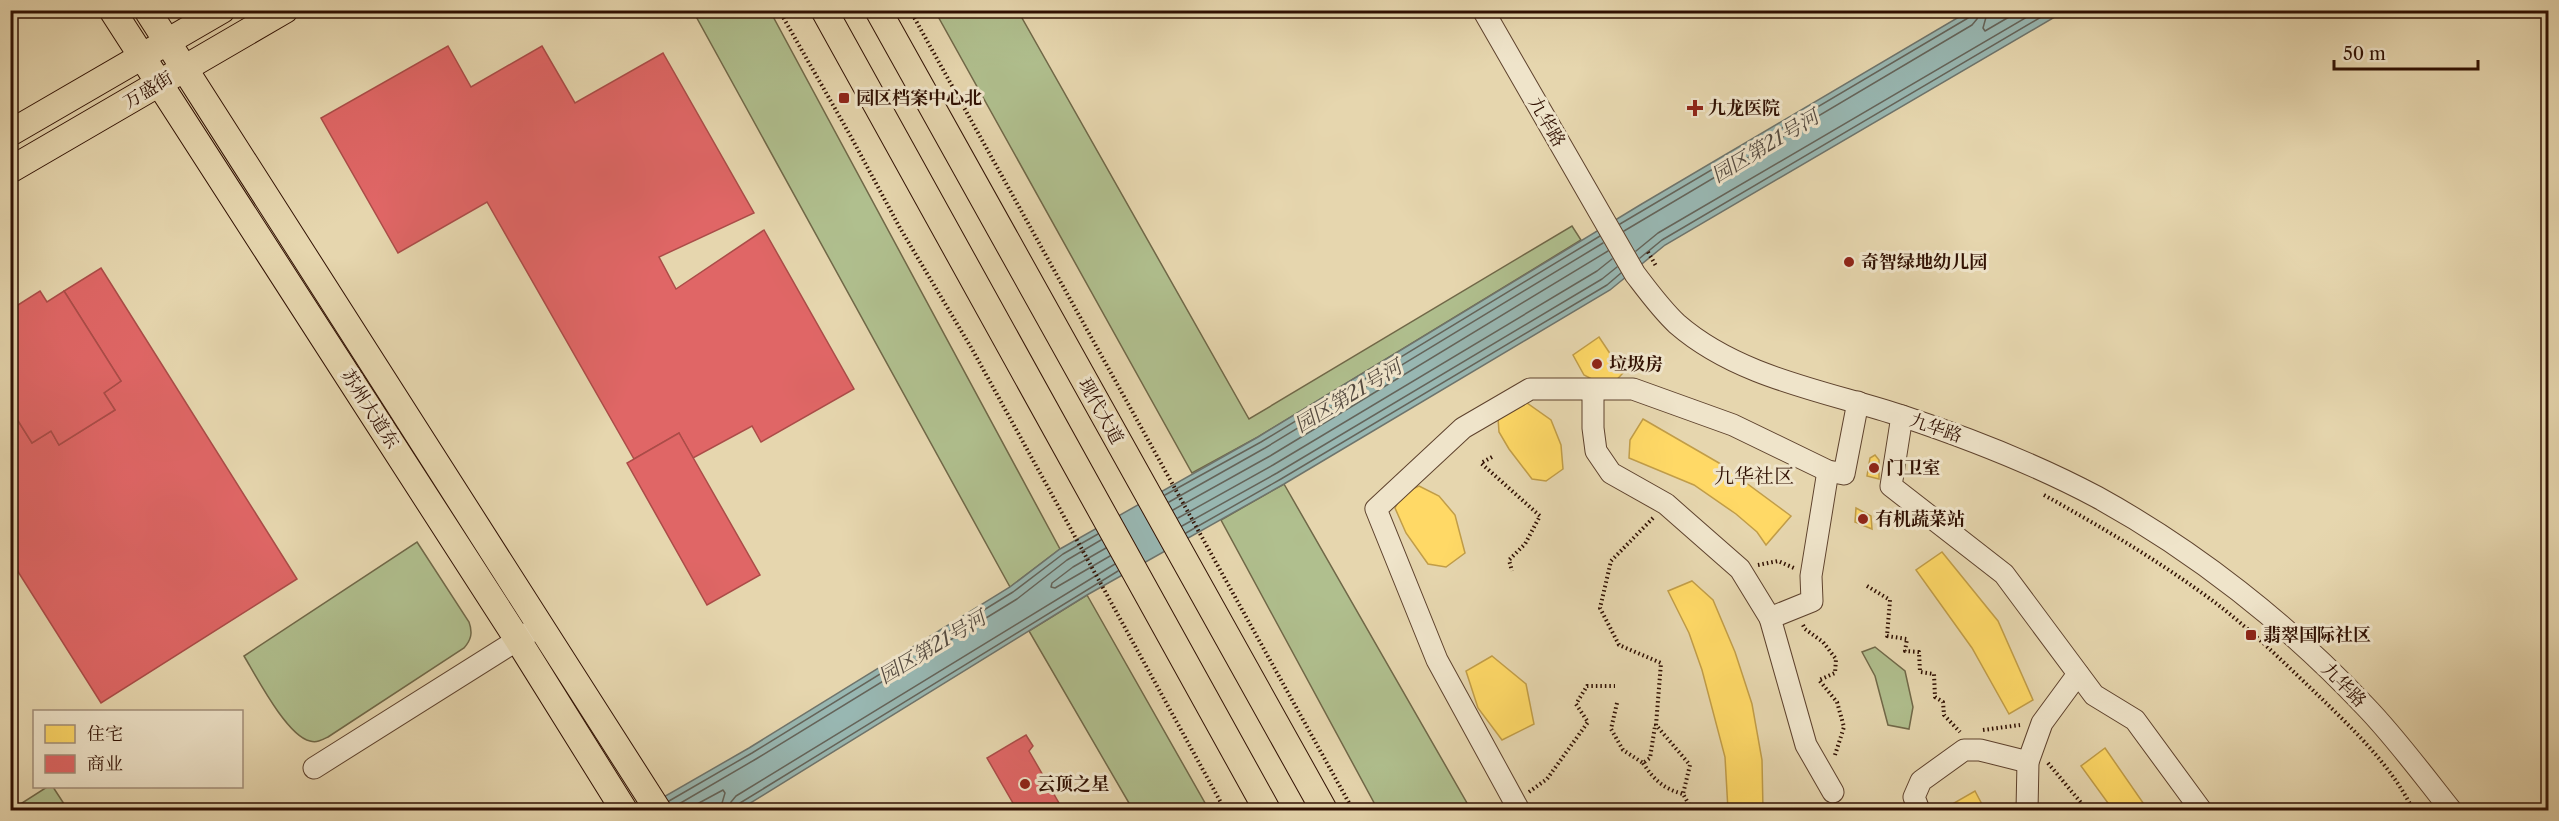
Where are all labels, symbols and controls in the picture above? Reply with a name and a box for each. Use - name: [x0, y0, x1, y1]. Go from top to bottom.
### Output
- scale bar: [2334, 33, 2478, 71]
- text: 50 m: [2343, 43, 2386, 65]
- street label: 万盛街: [119, 67, 177, 113]
- place label: 园区档案中心北: [856, 87, 982, 109]
- marker: 园区档案中心北: [837, 91, 851, 105]
- street label: 九华路: [1524, 93, 1570, 151]
- place label: 九龙医院: [1708, 97, 1780, 119]
- marker: 九龙医院: [1686, 99, 1704, 117]
- water label: 园区第21号河: [1707, 103, 1825, 187]
- place label: 奇智绿地幼儿园: [1861, 251, 1987, 273]
- marker: 奇智绿地幼儿园: [1842, 255, 1856, 269]
- water label: 园区第21号河: [1290, 353, 1408, 437]
- place label: 垃圾房: [1609, 353, 1663, 375]
- marker: 垃圾房: [1590, 357, 1604, 371]
- street label: 苏州大道东: [336, 365, 404, 453]
- street label: 现代大道: [1074, 374, 1128, 448]
- street label: 九华路: [1907, 409, 1965, 447]
- place label: 门卫室: [1886, 457, 1940, 479]
- marker: 门卫室: [1867, 461, 1881, 475]
- district label: 九华社区: [1714, 464, 1794, 488]
- place label: 有机蔬菜站: [1875, 508, 1965, 530]
- marker: 有机蔬菜站: [1856, 512, 1870, 526]
- water label: 园区第21号河: [874, 604, 992, 688]
- place label: 翡翠国际社区: [2263, 624, 2371, 646]
- marker: 翡翠国际社区: [2244, 628, 2258, 642]
- street label: 九华路: [2317, 658, 2371, 712]
- legend: [33, 710, 243, 788]
- text: 住宅: [87, 723, 123, 745]
- text: 商业: [87, 753, 123, 775]
- place label: 云顶之星: [1037, 773, 1109, 795]
- marker: 云顶之星: [1018, 777, 1032, 791]

